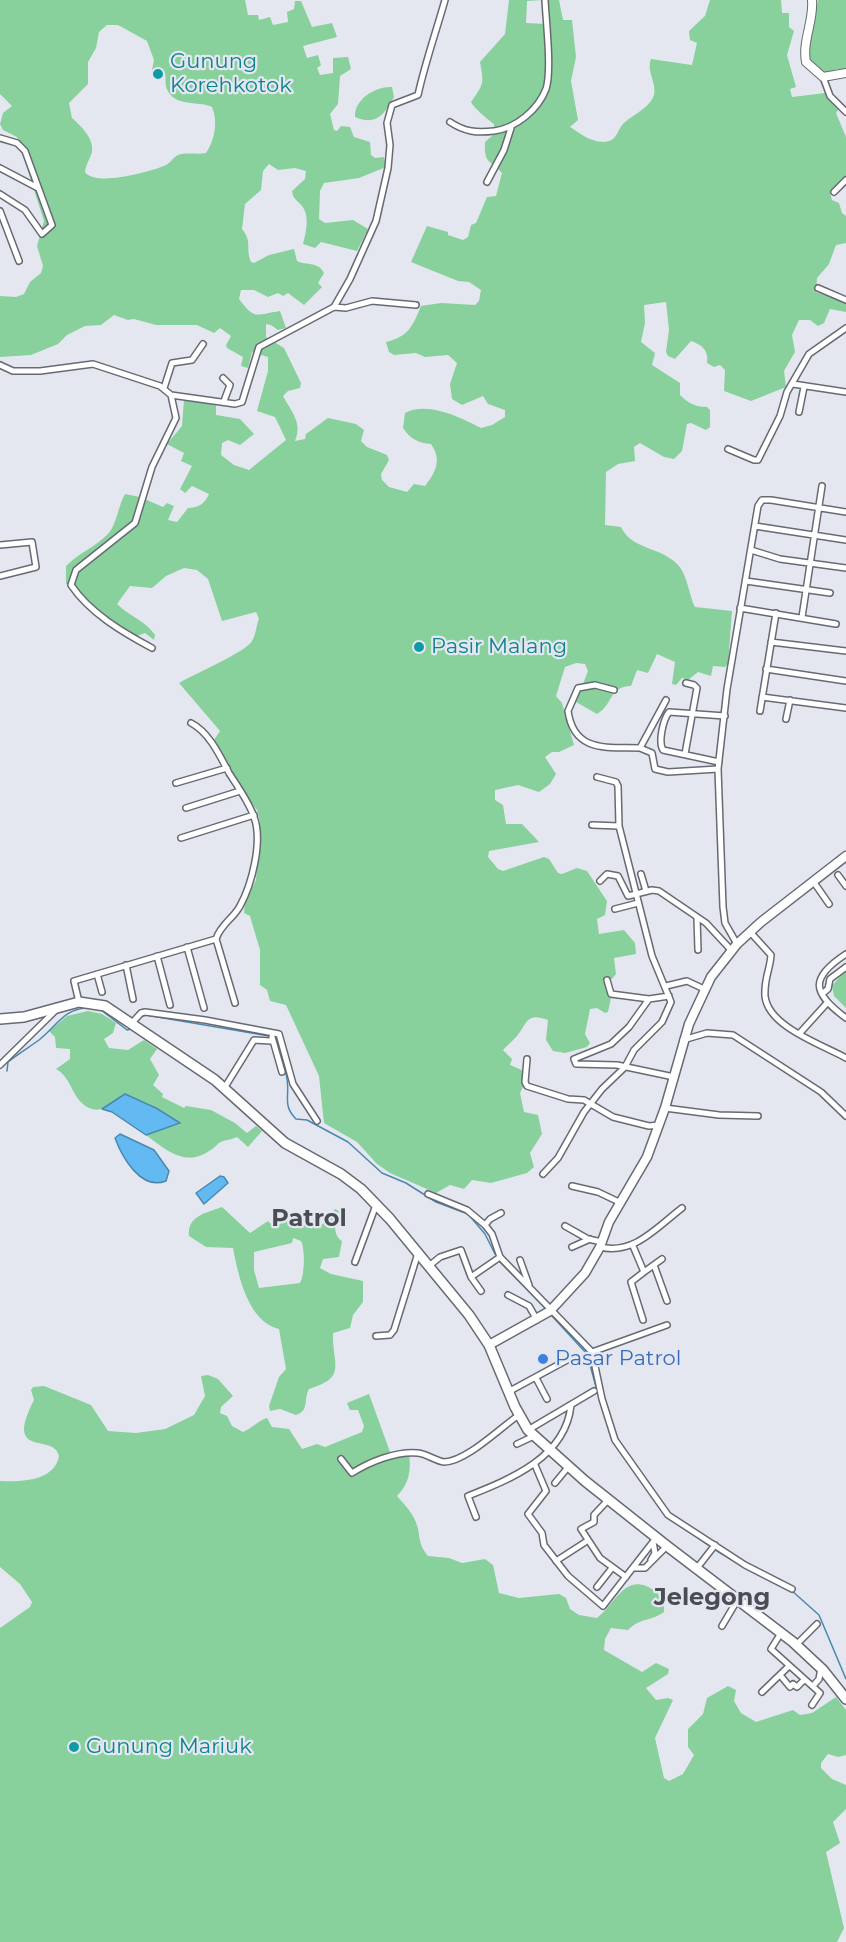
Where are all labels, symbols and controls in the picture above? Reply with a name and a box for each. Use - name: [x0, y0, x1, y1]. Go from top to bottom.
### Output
- place label: Gunung Korehkotok: [170, 49, 292, 99]
- marker: Gunung Korehkotok: [151, 67, 165, 81]
- place label: Pasir Malang: [431, 634, 567, 660]
- marker: Pasir Malang: [412, 640, 426, 654]
- district label: Patrol: [271, 1205, 347, 1233]
- place label: Pasar Patrol: [555, 1346, 681, 1372]
- marker: Pasar Patrol: [536, 1352, 550, 1366]
- district label: Jelegong: [654, 1584, 770, 1612]
- place label: Gunung Mariuk: [86, 1734, 252, 1760]
- marker: Gunung Mariuk: [67, 1740, 81, 1754]

